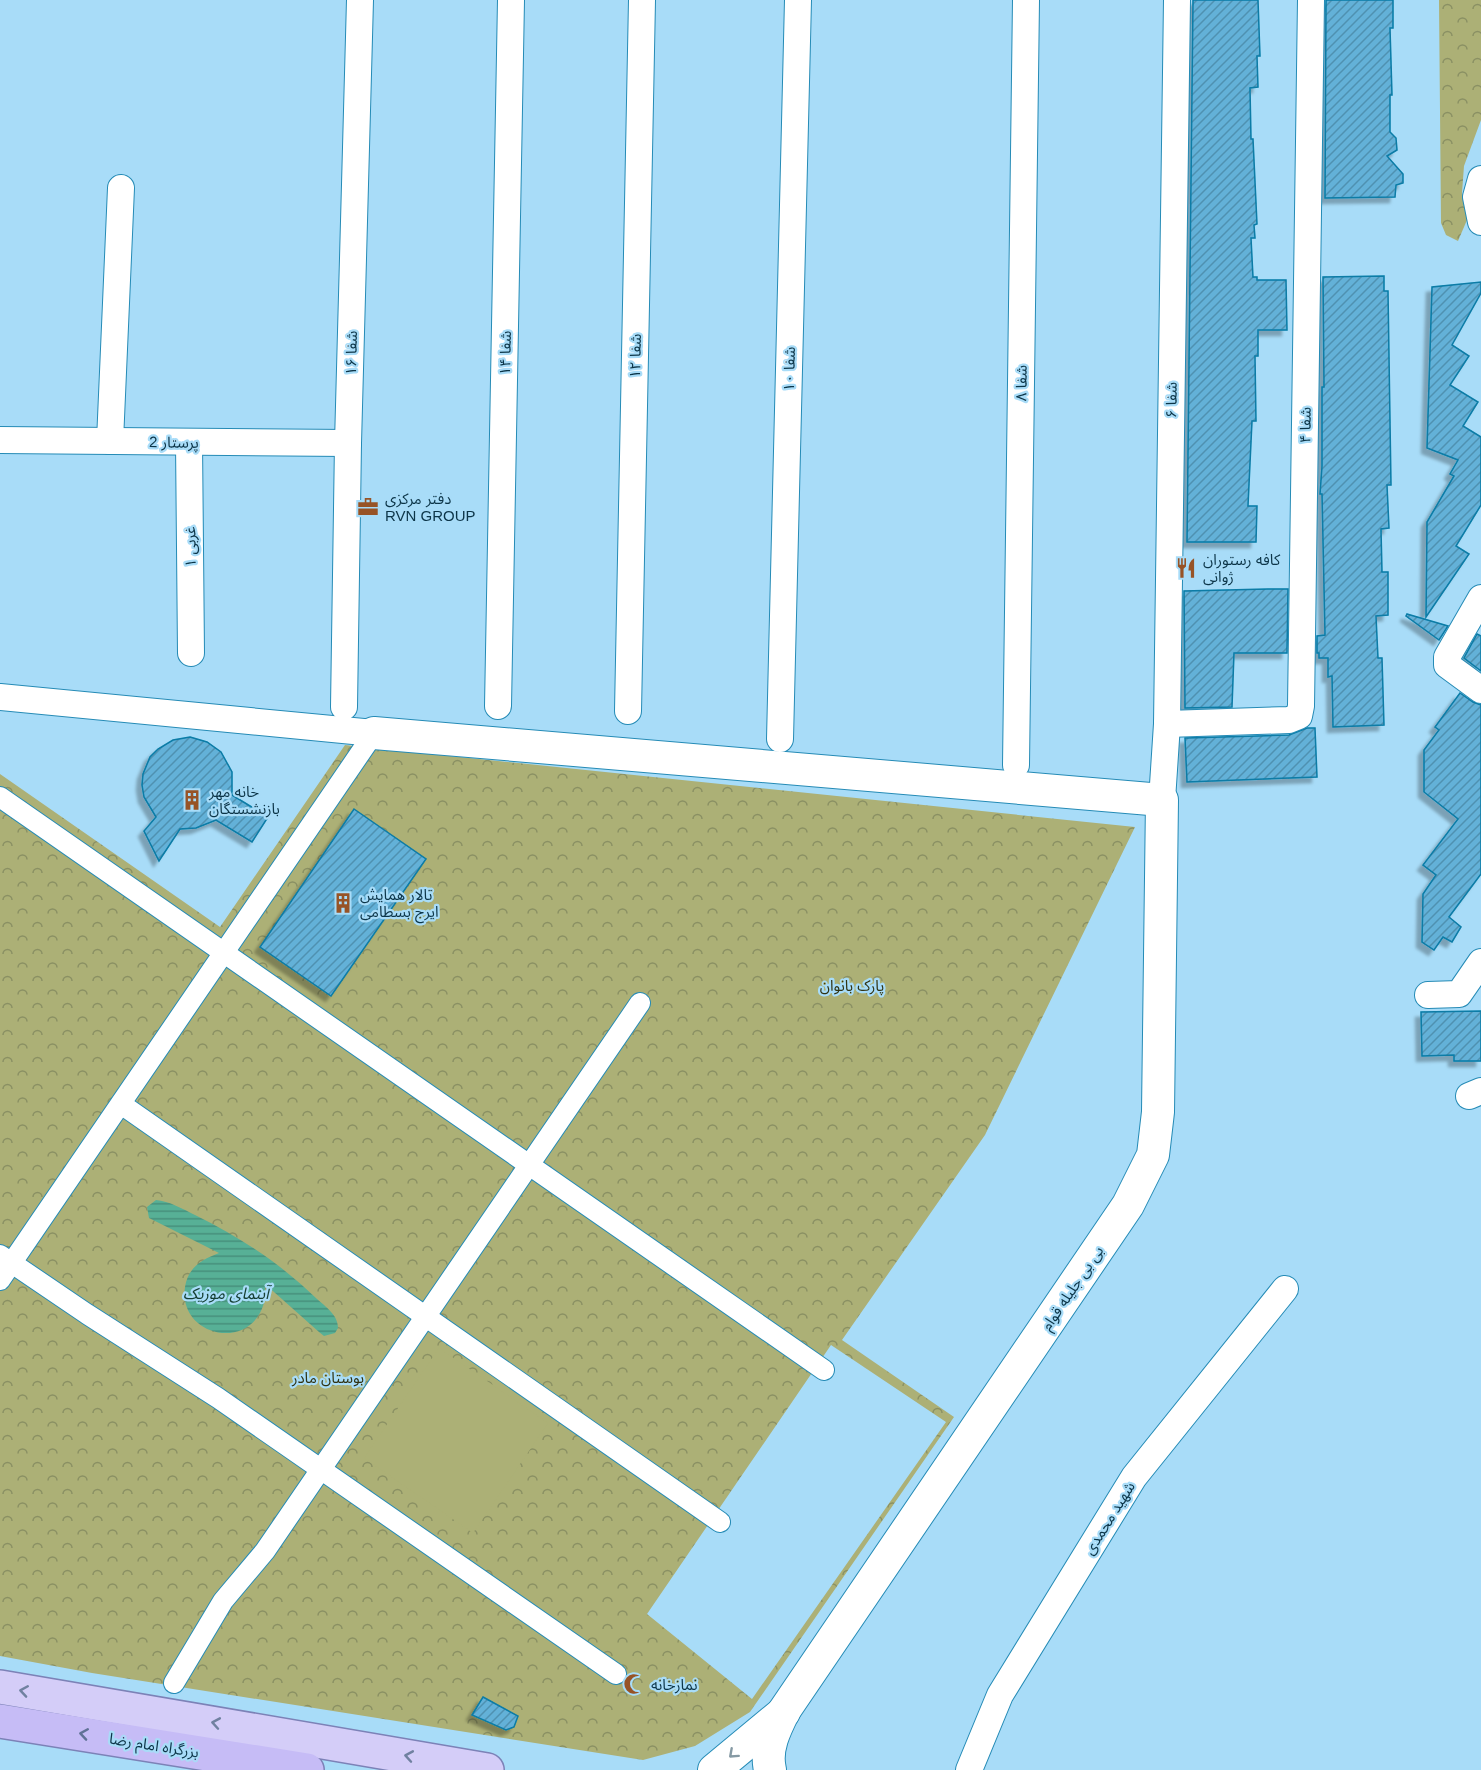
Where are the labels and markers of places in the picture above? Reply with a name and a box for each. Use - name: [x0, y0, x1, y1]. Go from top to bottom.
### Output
- place label: دفتر مرکزی RVN GROUP: [385, 490, 476, 524]
- office icon: دفتر مرکزی RVN GROUP: [356, 495, 380, 519]
- place label: کافه رستوران ژوانی: [1203, 551, 1281, 586]
- restaurant icon: کافه رستوران ژوانی: [1174, 556, 1198, 580]
- place label: خانه مهر بازنشستگان: [208, 783, 280, 818]
- building icon: خانه مهر بازنشستگان: [180, 788, 204, 812]
- place label: تالار همایش ایرج بسطامی: [360, 886, 438, 924]
- building icon: تالار همایش ایرج بسطامی: [331, 891, 355, 915]
- mosque icon: نمازخانه: [622, 1672, 646, 1696]
- place label: نمازخانه: [651, 1676, 698, 1694]

